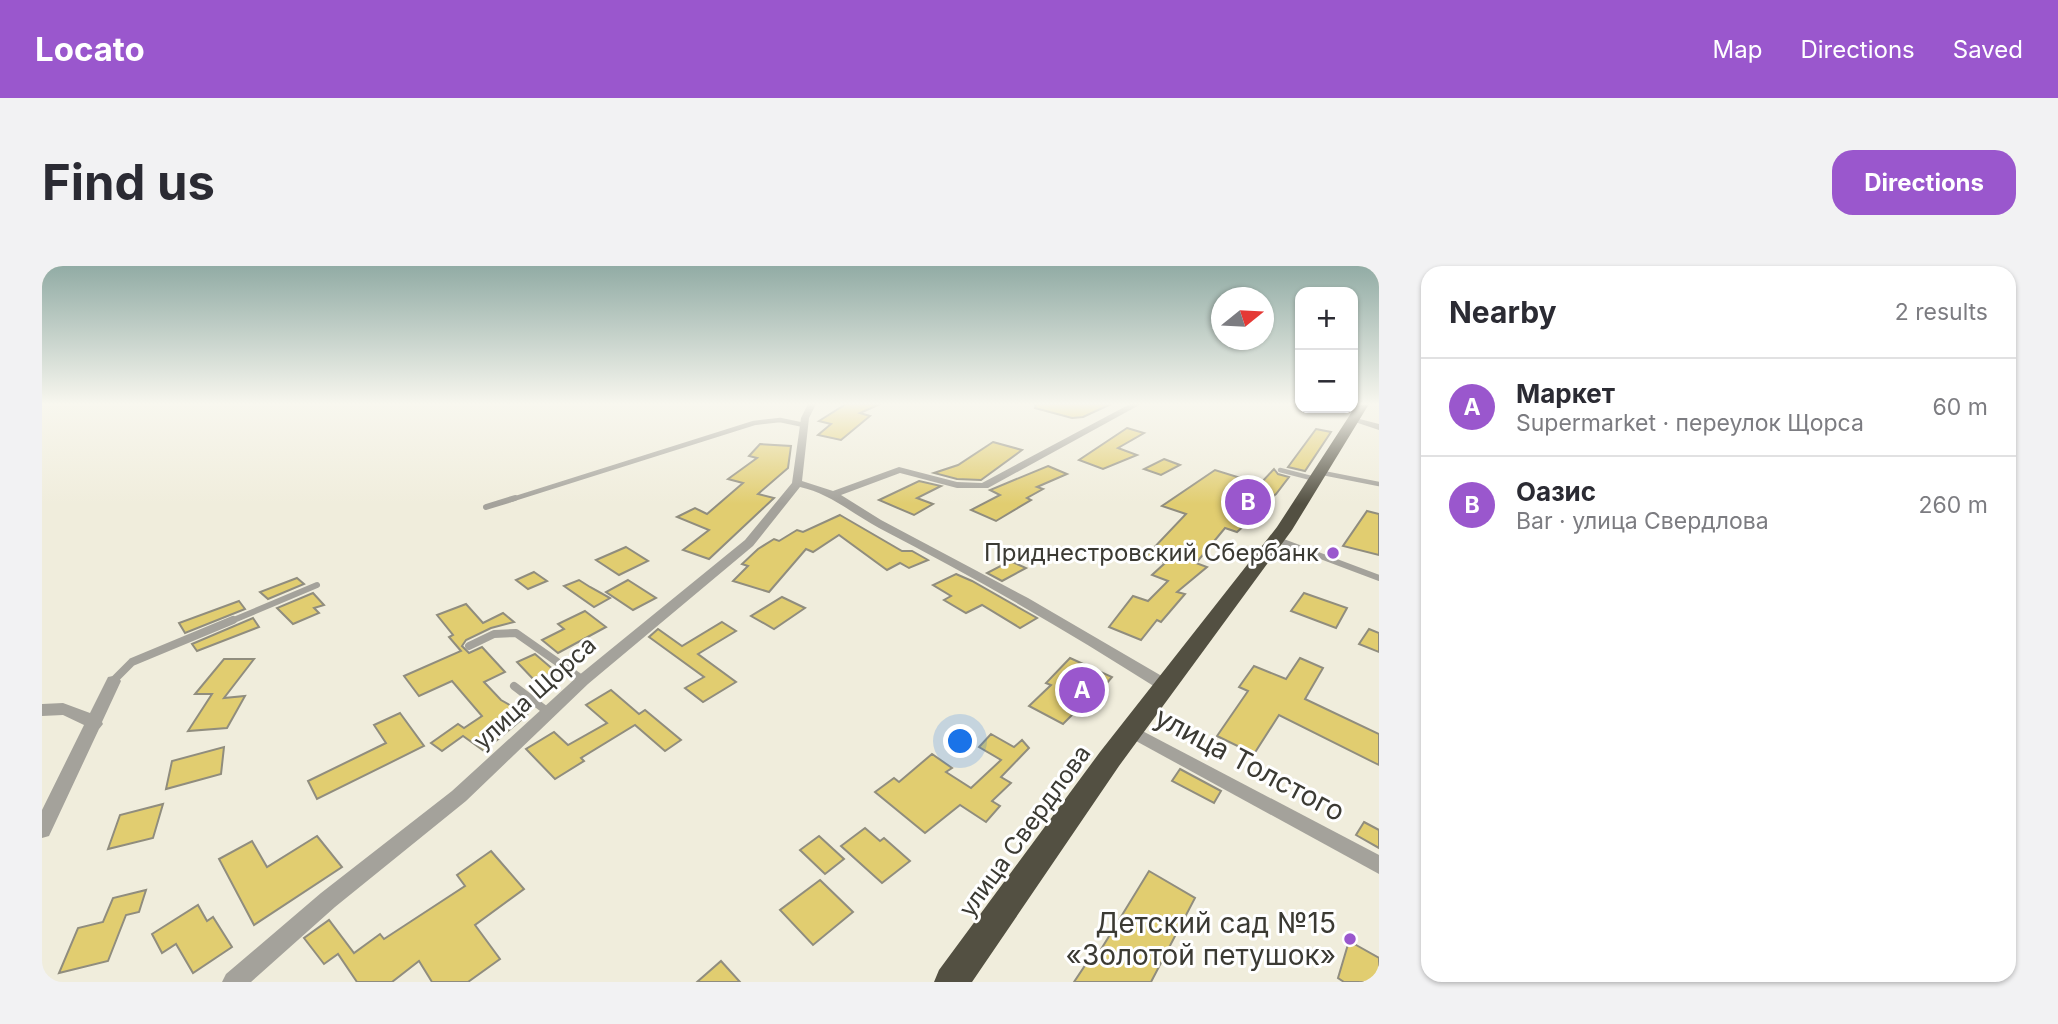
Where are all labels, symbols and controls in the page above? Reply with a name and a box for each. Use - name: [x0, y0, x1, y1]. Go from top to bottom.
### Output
- text: Locato: [35, 29, 145, 69]
- text: Map: [1713, 35, 1762, 64]
- text: Directions: [1800, 35, 1915, 64]
- text: Saved: [1953, 35, 2023, 64]
- button: Directions: [1832, 150, 2016, 215]
- text: Find us: [42, 153, 215, 212]
- north arrow: [1211, 287, 1274, 350]
- map controls: [1295, 287, 1358, 413]
- button: +: [1295, 287, 1358, 350]
- text: Nearby: [1449, 294, 1557, 330]
- text: 2 results: [1895, 298, 1988, 326]
- button: −: [1295, 350, 1358, 413]
- text: Маркет: [1516, 378, 1615, 409]
- text: A: [1463, 393, 1481, 421]
- text: 60 m: [1933, 393, 1988, 421]
- text: Supermarket · переулок Щорса: [1516, 409, 1864, 437]
- pin: B: [1225, 476, 1271, 528]
- text: Оазис: [1516, 476, 1596, 507]
- text: B: [1464, 491, 1480, 519]
- text: 260 m: [1919, 491, 1988, 519]
- text: Bar · улица Свердлова: [1516, 507, 1769, 535]
- place label: Приднестровский Сбербанк: [984, 538, 1319, 567]
- marker: Приднестровский Сбербанк: [1325, 545, 1341, 561]
- street label: улица Щорса: [467, 630, 602, 755]
- pin: A: [1059, 664, 1105, 716]
- street label: улица Толстого: [1149, 700, 1351, 828]
- your location: [943, 724, 977, 758]
- street label: улица Свердлова: [953, 739, 1097, 922]
- place label: Детский сад №15 «Золотой петушок»: [1066, 906, 1336, 972]
- marker: Детский сад №15 «Золотой петушок»: [1342, 931, 1358, 947]

